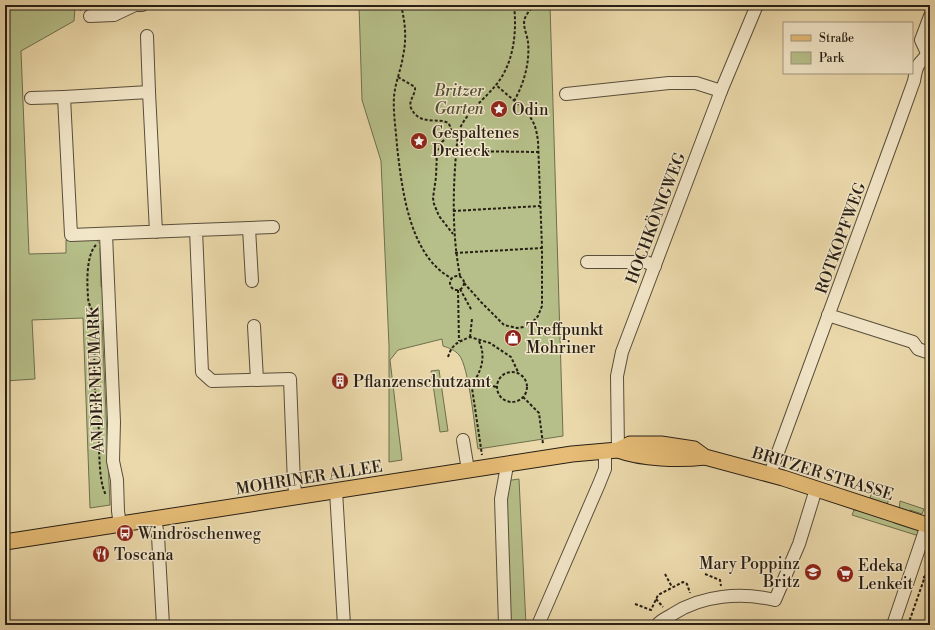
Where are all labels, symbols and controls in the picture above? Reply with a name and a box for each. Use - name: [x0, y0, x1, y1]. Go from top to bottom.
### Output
- legend: [783, 22, 913, 74]
- text: Straße: [819, 31, 854, 46]
- text: Park: [819, 51, 845, 66]
- park label: Britzer Garten: [433, 81, 485, 119]
- place icon: Odin: [489, 99, 509, 119]
- place label: Odin: [512, 100, 549, 120]
- place label: Gespaltenes Dreieck: [432, 123, 519, 161]
- place icon: Gespaltenes Dreieck: [409, 131, 429, 151]
- street label: HOCHKÖNIGWEG: [620, 149, 690, 287]
- street label: ROTKOPFWEG: [812, 180, 870, 297]
- street label: AN DER NEUMARK: [83, 305, 109, 454]
- place label: Treffpunkt Mohriner: [526, 320, 604, 358]
- shop icon: Treffpunkt Mohriner: [503, 328, 523, 348]
- building icon: Pflanzenschutzamt: [330, 371, 350, 391]
- place label: Pflanzenschutzamt: [353, 372, 492, 392]
- street label: BRITZER STRASSE: [749, 443, 896, 505]
- street label: MOHRINER ALLEE: [234, 457, 384, 499]
- bus stop icon: Windröschenweg: [115, 523, 135, 543]
- place label: Windröschenweg: [137, 524, 262, 544]
- restaurant icon: Toscana: [91, 544, 111, 564]
- place label: Toscana: [114, 545, 175, 565]
- place label: Mary Poppinz Britz: [699, 554, 800, 592]
- place label: Edeka Lenkeit: [858, 556, 914, 594]
- school or university icon: Mary Poppinz Britz: [803, 562, 823, 582]
- supermarket icon: Edeka Lenkeit: [835, 564, 855, 584]

